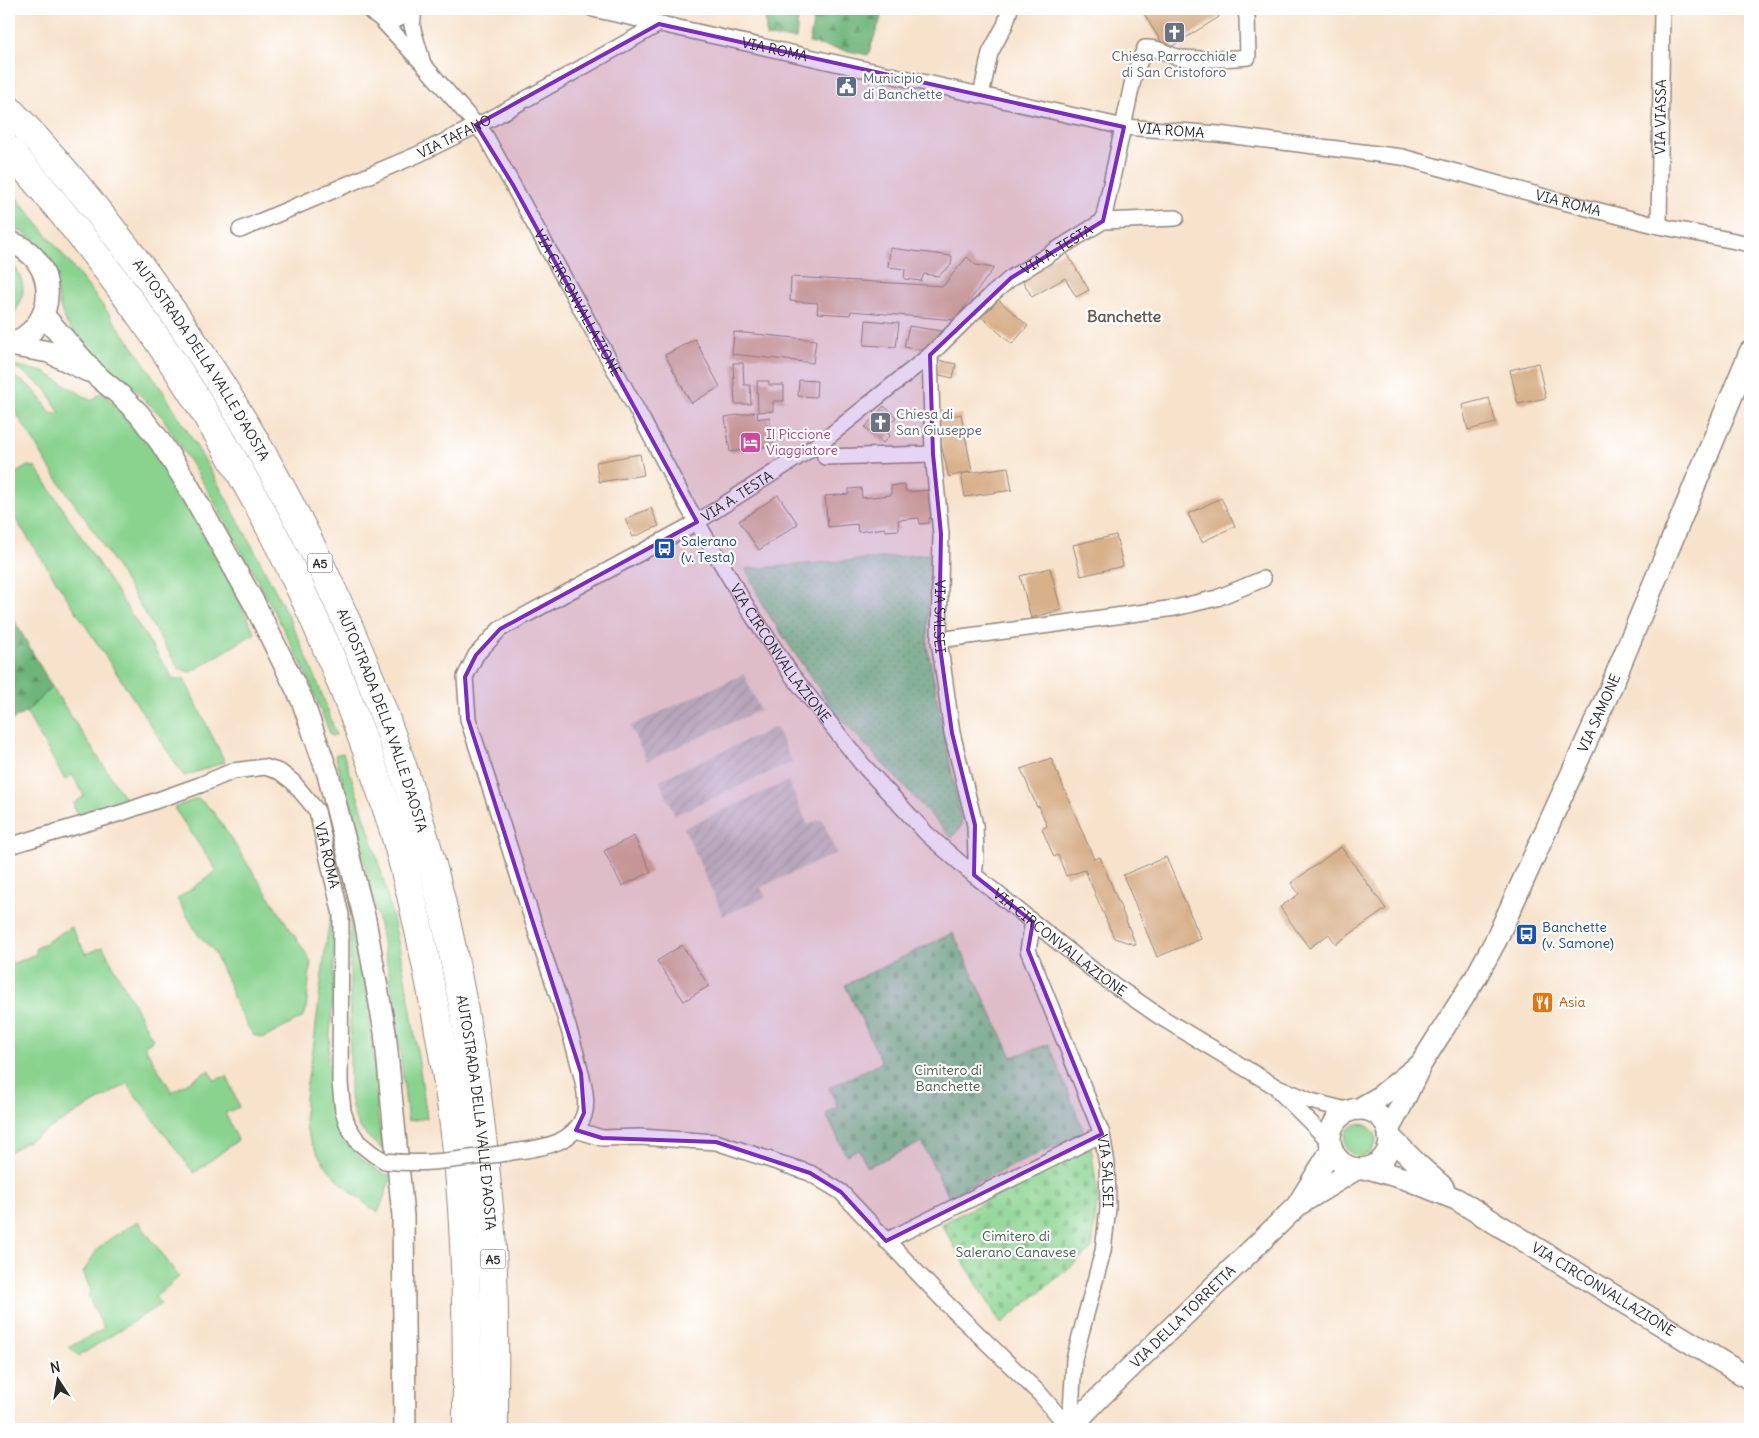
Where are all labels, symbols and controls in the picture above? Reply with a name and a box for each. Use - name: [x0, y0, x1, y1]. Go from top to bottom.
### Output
- church icon: Chiesa Parrocchiale di San Cristoforo: [1162, 21, 1186, 45]
- street label: VIA ROMA: [740, 33, 809, 65]
- place label: Chiesa Parrocchiale di San Cristoforo: [1112, 47, 1236, 81]
- place label: Municipio di Banchette: [863, 69, 943, 103]
- public building icon: Municipio di Banchette: [835, 74, 859, 98]
- street label: VIA VIASSA: [1651, 79, 1670, 155]
- street label: VIA TAFANO: [415, 111, 494, 162]
- street label: VIA ROMA: [1137, 119, 1205, 142]
- street label: VIA ROMA: [1533, 186, 1603, 220]
- street label: VIA A. TESTA: [1017, 221, 1096, 279]
- street label: VIA CIRCONVALLAZIONE: [530, 226, 626, 379]
- street label: AUTOSTRADA DELLA VALLE D'AOSTA: [129, 256, 273, 464]
- district label: Banchette: [1087, 306, 1161, 326]
- place label: Chiesa di San Giuseppe: [896, 405, 982, 439]
- church icon: Chiesa di San Giuseppe: [868, 410, 892, 434]
- place label: Il Piccione Viaggiatore: [766, 425, 838, 459]
- hotel icon: Il Piccione Viaggiatore: [738, 430, 762, 454]
- street label: VIA A. TESTA: [698, 467, 776, 526]
- place label: Salerano (v. Testa): [681, 532, 737, 566]
- bus stop icon: Salerano (v. Testa): [653, 537, 677, 561]
- road number: A5: [308, 554, 332, 572]
- street label: VIA SALSEI: [930, 579, 950, 655]
- street label: VIA CIRCONVALLAZIONE: [726, 580, 835, 726]
- street label: AUTOSTRADA DELLA VALLE D'AOSTA: [333, 606, 431, 834]
- street label: VIA SAMONE: [1574, 671, 1624, 755]
- street label: VIA ROMA: [311, 821, 344, 890]
- street label: VIA CIRCONVALLAZIONE: [989, 885, 1130, 1000]
- place label: Banchette (v. Samone): [1542, 918, 1614, 952]
- bus stop icon: Banchette (v. Samone): [1514, 923, 1538, 947]
- restaurant icon: Asia: [1531, 990, 1555, 1014]
- place label: Asia: [1559, 993, 1586, 1011]
- street label: AUTOSTRADA DELLA VALLE D'AOSTA: [452, 994, 500, 1231]
- park label: Cimitero di Banchette: [914, 1061, 982, 1095]
- street label: VIA SALSEI: [1093, 1133, 1117, 1208]
- park label: Cimitero di Salerano Canavese: [956, 1227, 1076, 1261]
- street label: VIA CIRCONVALLAZIONE: [1528, 1238, 1678, 1340]
- road number: A5: [480, 1250, 506, 1268]
- street label: VIA DELLA TORRETTA: [1126, 1261, 1239, 1372]
- north arrow: [32, 1356, 82, 1406]
- text: N: [49, 1357, 62, 1377]

